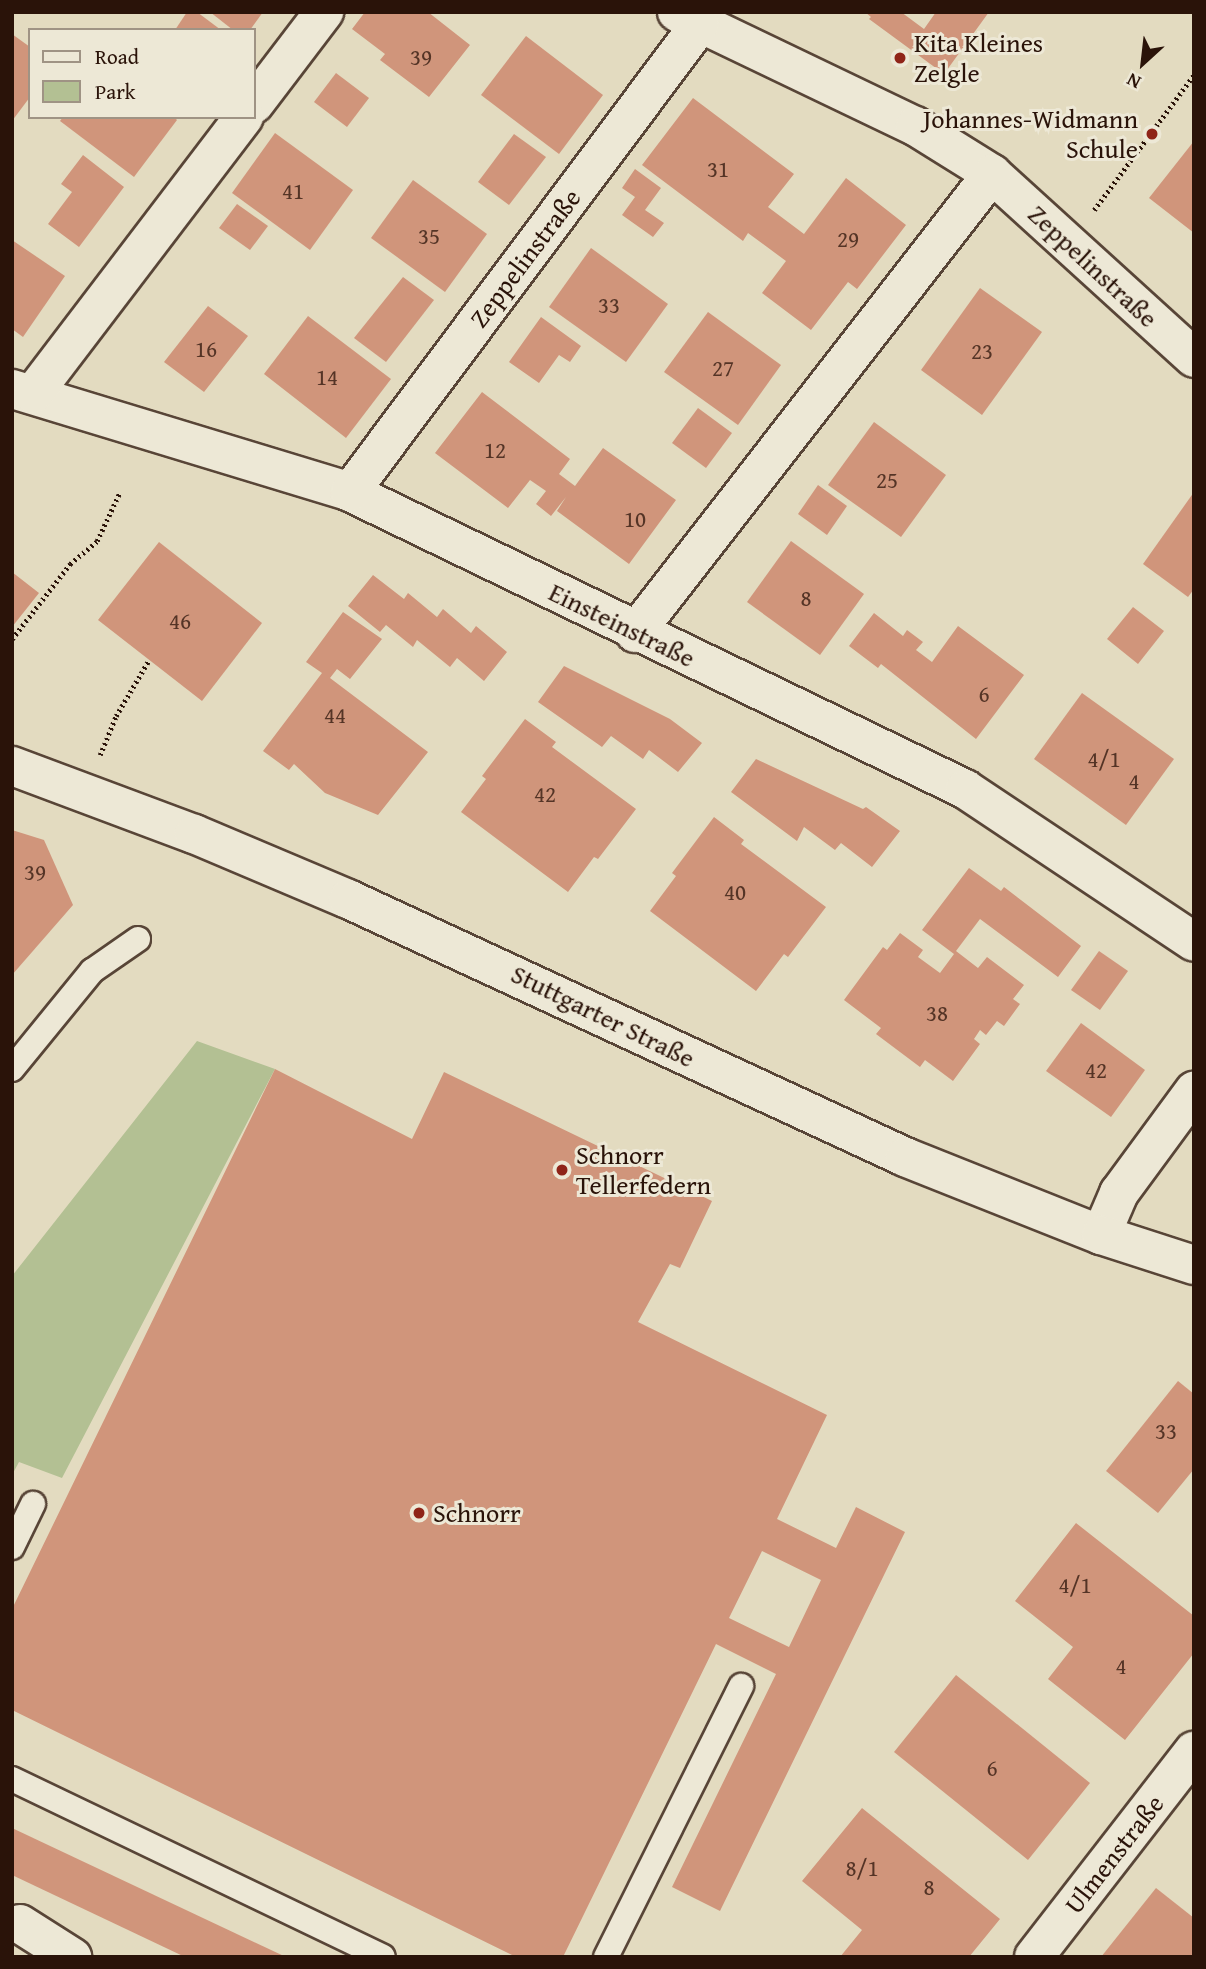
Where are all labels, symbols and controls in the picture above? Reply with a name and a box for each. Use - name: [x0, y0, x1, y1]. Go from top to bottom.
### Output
- place label: Kita Kleines Zelgle: [914, 27, 1043, 88]
- legend: [28, 28, 256, 119]
- north arrow: [1108, 28, 1178, 98]
- text: Road: [95, 41, 139, 72]
- house number: 39: [410, 43, 432, 71]
- marker: Kita Kleines Zelgle: [892, 50, 908, 66]
- text: N: [1121, 66, 1145, 97]
- text: Park: [95, 76, 136, 107]
- place label: Johannes-Widmann Schule: [923, 103, 1138, 164]
- marker: Johannes-Widmann Schule: [1144, 126, 1160, 142]
- house number: 31: [707, 155, 729, 183]
- house number: 41: [282, 177, 304, 205]
- street label: Zeppelinstraße: [463, 183, 587, 333]
- street label: Zeppelinstraße: [1022, 198, 1164, 334]
- house number: 35: [418, 222, 440, 250]
- house number: 29: [837, 225, 859, 253]
- house number: 33: [598, 291, 620, 319]
- house number: 16: [195, 335, 217, 363]
- house number: 23: [971, 337, 993, 365]
- house number: 27: [712, 354, 734, 382]
- house number: 14: [316, 363, 338, 391]
- house number: 12: [484, 436, 506, 464]
- house number: 25: [876, 466, 898, 494]
- house number: 10: [624, 505, 646, 533]
- street label: Einsteinstraße: [544, 576, 700, 674]
- house number: 8: [800, 584, 812, 612]
- house number: 46: [169, 607, 191, 635]
- house number: 6: [978, 680, 990, 708]
- house number: 44: [324, 701, 346, 729]
- house number: 4/1: [1088, 745, 1120, 773]
- house number: 4: [1128, 767, 1140, 795]
- house number: 42: [534, 780, 556, 808]
- house number: 39: [24, 858, 46, 886]
- house number: 40: [724, 878, 746, 906]
- street label: Stuttgarter Straße: [506, 958, 700, 1074]
- house number: 38: [926, 999, 948, 1027]
- house number: 42: [1085, 1056, 1107, 1084]
- place label: Schnorr Tellerfedern: [576, 1139, 711, 1200]
- marker: Schnorr Tellerfedern: [554, 1162, 570, 1178]
- house number: 33: [1155, 1417, 1177, 1445]
- place label: Schnorr: [433, 1497, 521, 1529]
- marker: Schnorr: [411, 1505, 427, 1521]
- house number: 4/1: [1059, 1571, 1091, 1599]
- house number: 4: [1115, 1652, 1127, 1680]
- house number: 6: [986, 1754, 998, 1782]
- street label: Ulmenstraße: [1058, 1788, 1170, 1920]
- house number: 8/1: [846, 1854, 878, 1882]
- house number: 8: [923, 1873, 935, 1901]

